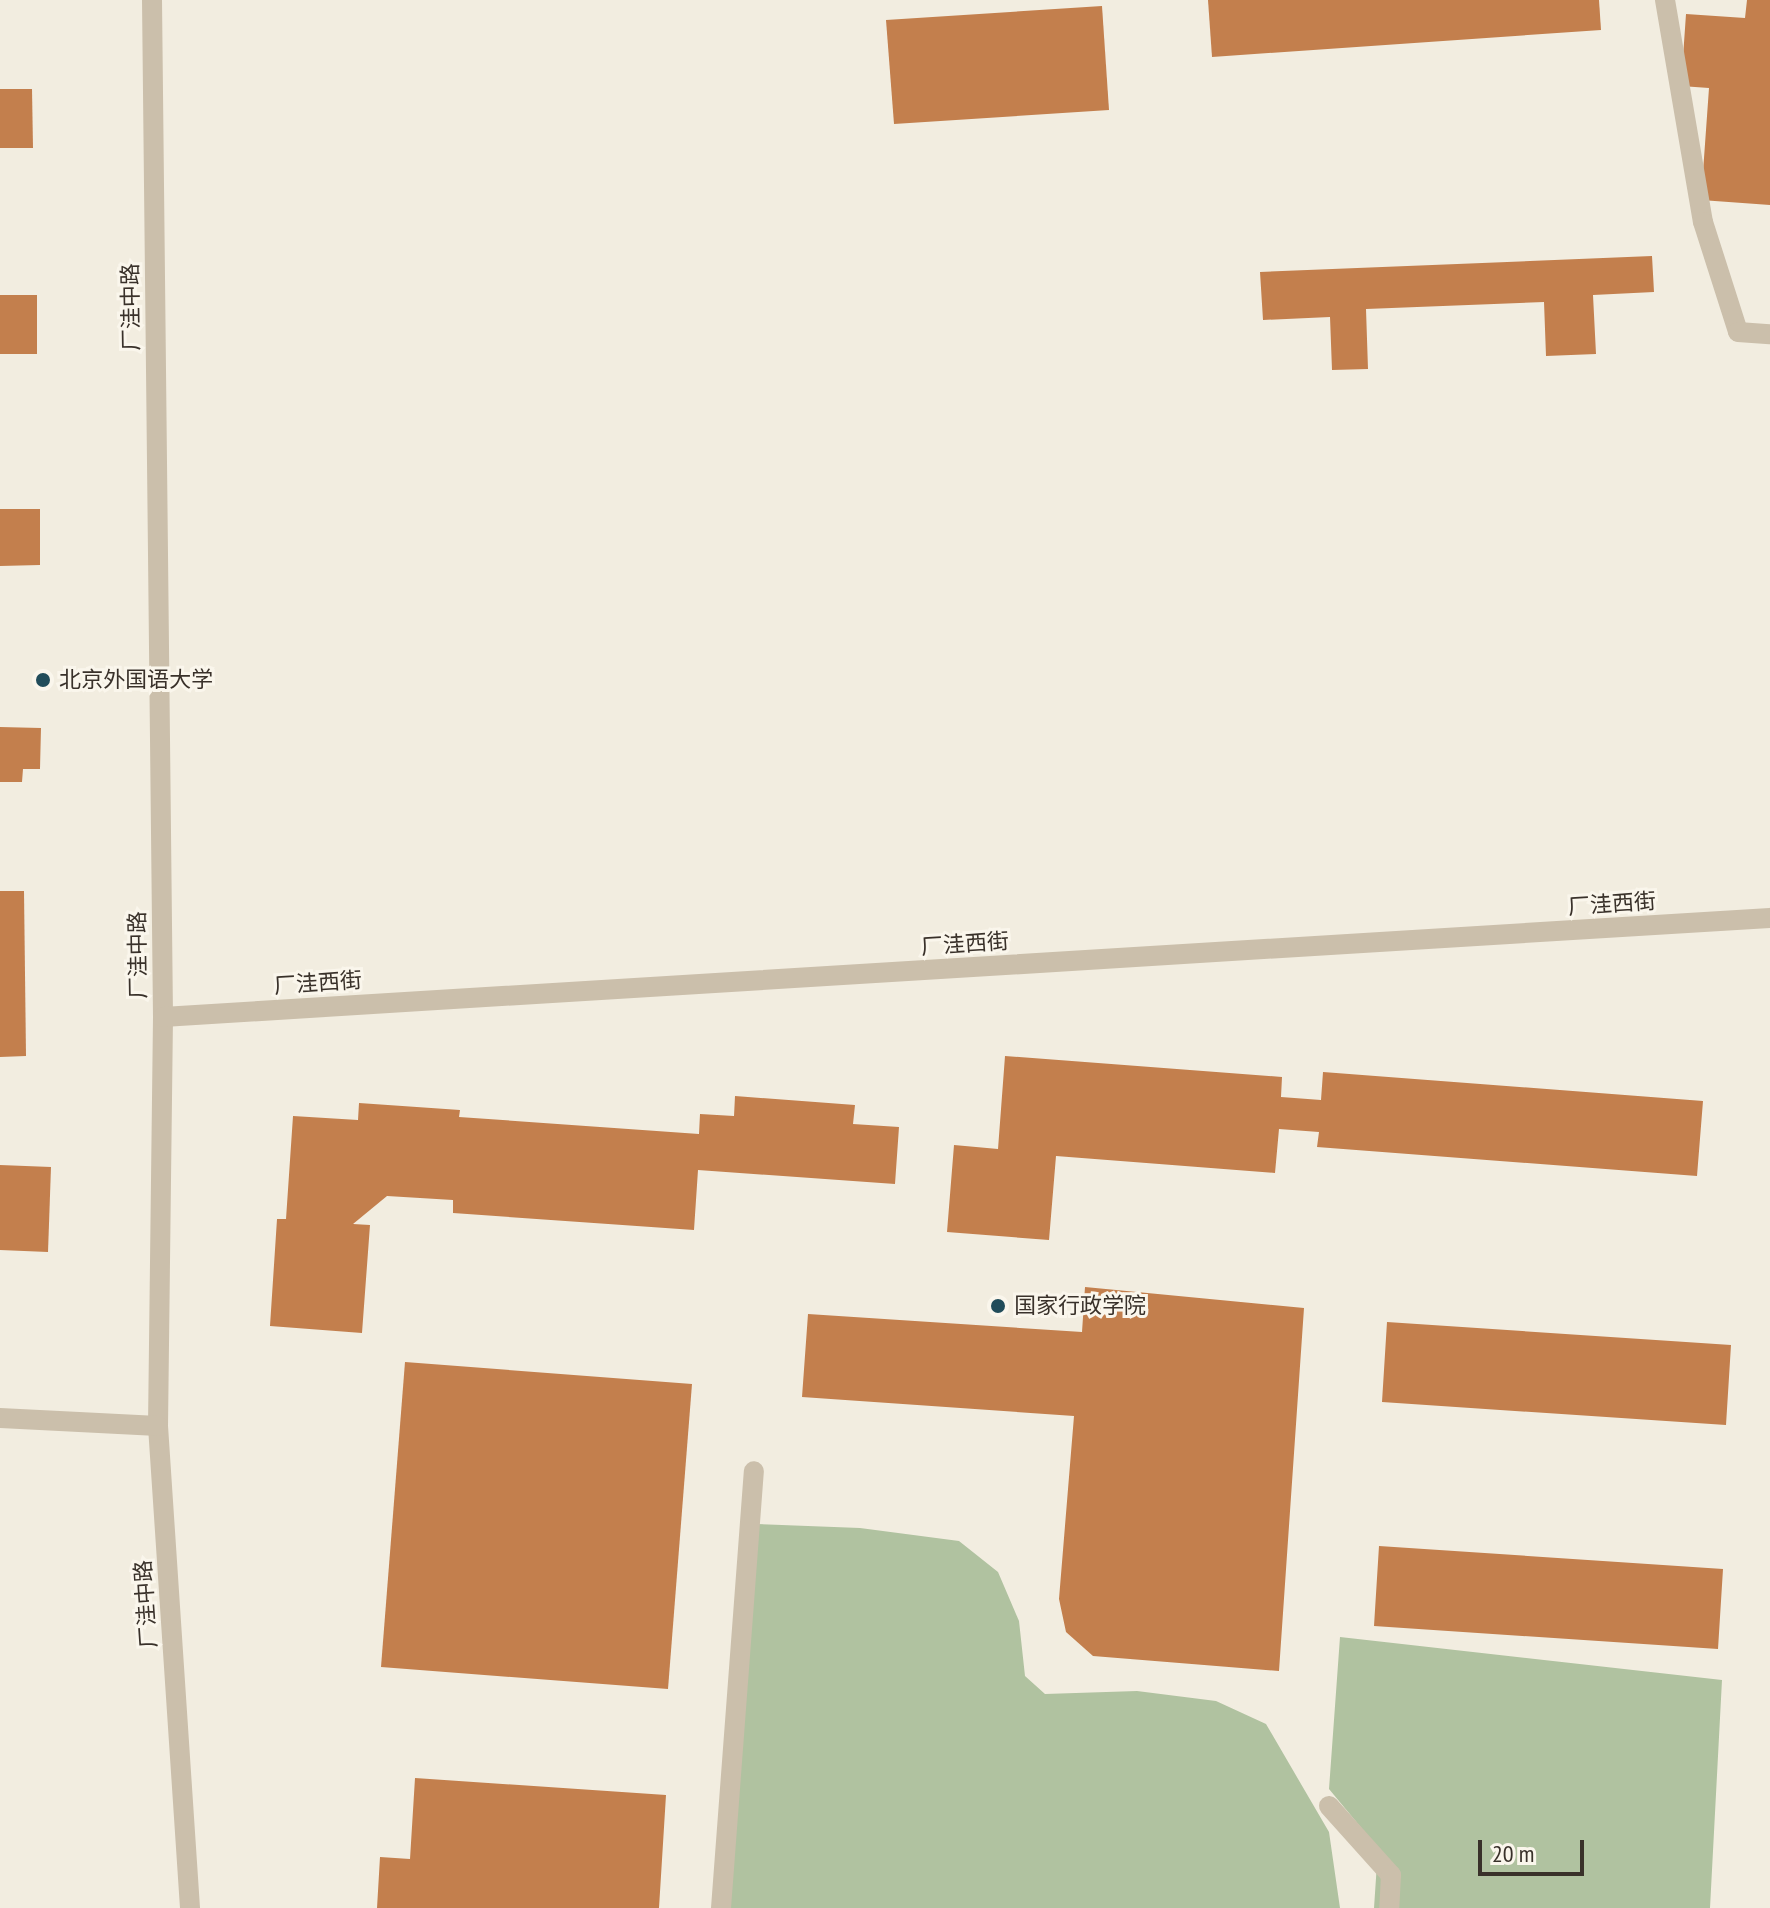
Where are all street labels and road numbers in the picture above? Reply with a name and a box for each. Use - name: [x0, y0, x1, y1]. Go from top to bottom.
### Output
- street label: 厂洼中路: [117, 263, 145, 351]
- street label: 厂洼西街: [1567, 888, 1657, 920]
- street label: 厂洼中路: [124, 911, 152, 999]
- street label: 厂洼西街: [920, 928, 1010, 960]
- street label: 厂洼西街: [273, 967, 363, 999]
- street label: 厂洼中路: [130, 1559, 162, 1649]

